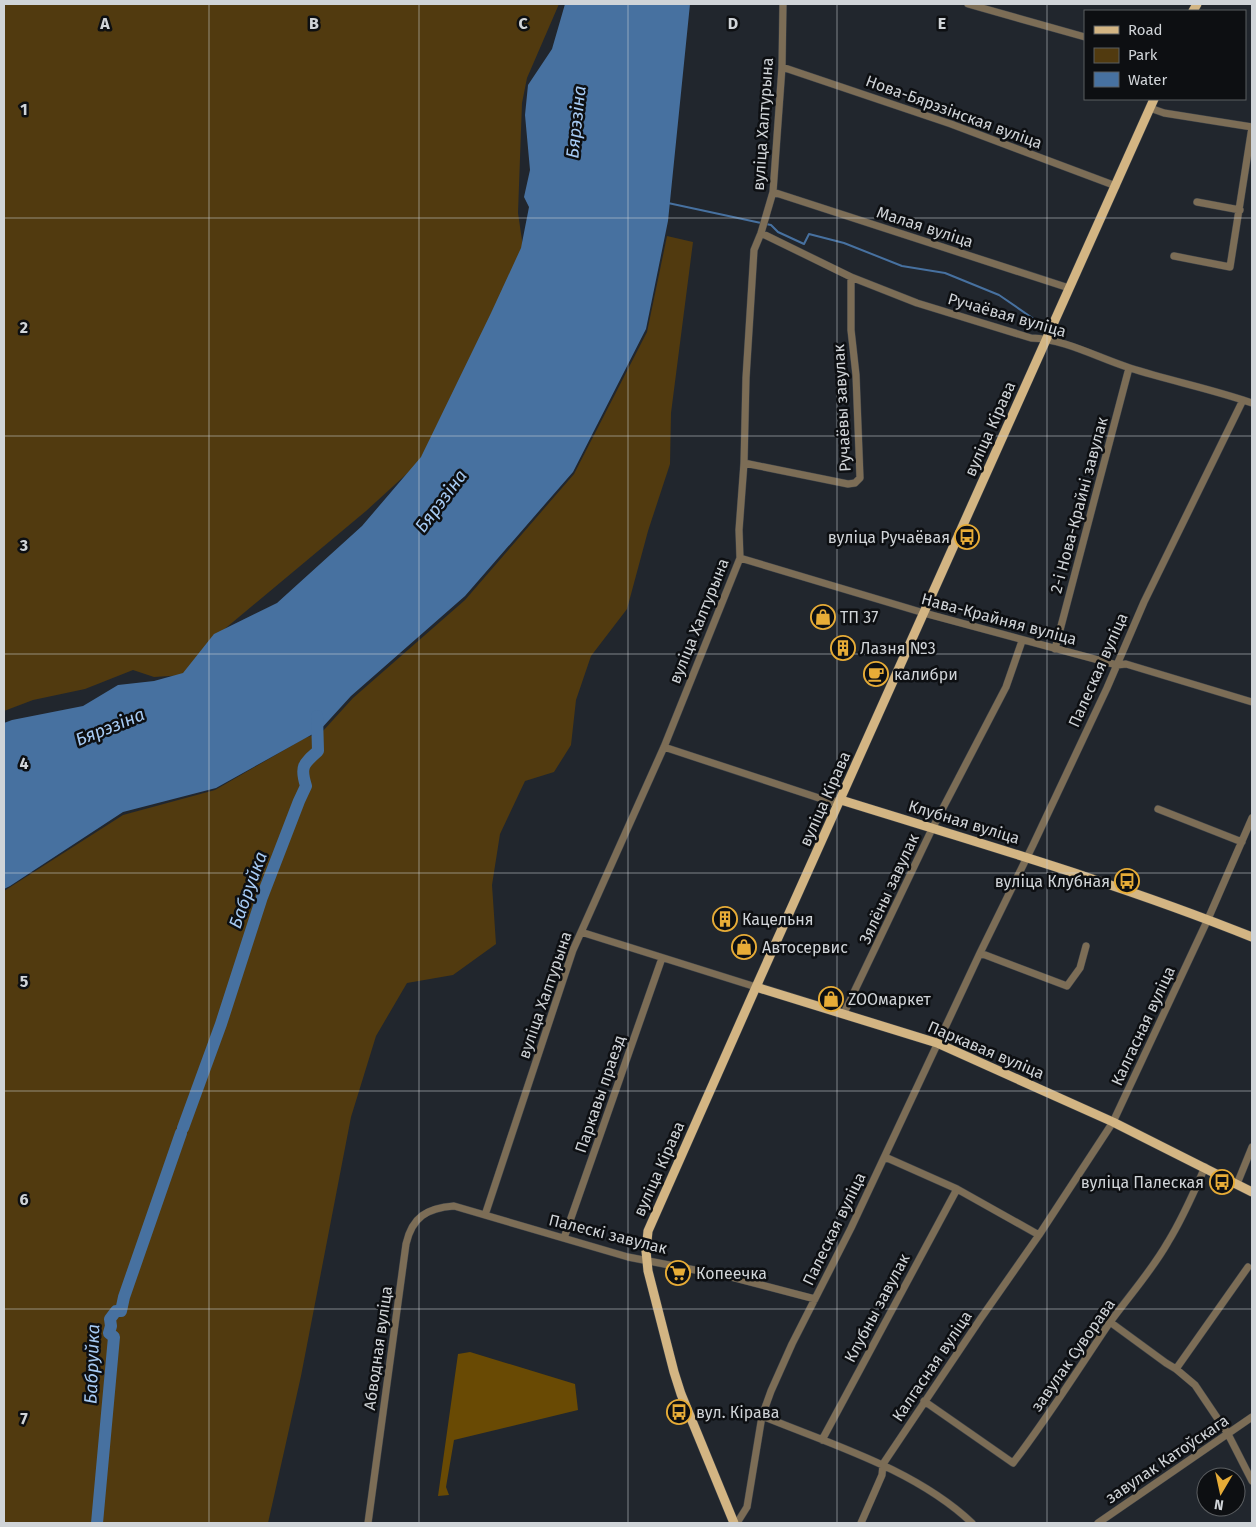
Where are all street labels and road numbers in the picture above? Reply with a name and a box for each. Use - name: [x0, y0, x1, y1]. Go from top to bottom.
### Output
- street label: вуліца Халтурына: [749, 57, 777, 191]
- street label: Нова-Бярэзінская вуліца: [863, 71, 1045, 153]
- street label: Малая вуліца: [874, 202, 976, 252]
- street label: Ручаёвая вуліца: [946, 289, 1068, 341]
- street label: Ручаёвы завулак: [829, 343, 855, 472]
- street label: вуліца Кірава: [961, 379, 1019, 479]
- street label: 2-і Нова-Крайні завулак: [1046, 414, 1112, 595]
- street label: вуліца Халтурына: [665, 556, 733, 686]
- street label: Нава-Крайняя вуліца: [919, 589, 1079, 649]
- street label: Палеская вуліца: [1064, 610, 1132, 730]
- street label: вуліца Кірава: [796, 749, 854, 849]
- street label: Клубная вуліца: [906, 796, 1022, 848]
- street label: Зялёны завулак: [855, 830, 923, 947]
- street label: вуліца Халтурына: [514, 929, 576, 1061]
- street label: Калгасная вуліца: [1107, 963, 1179, 1089]
- street label: Паркавая вуліца: [925, 1017, 1047, 1083]
- street label: Паркавы праезд: [571, 1033, 629, 1155]
- street label: вуліца Кірава: [630, 1119, 688, 1219]
- street label: Палеская вуліца: [798, 1169, 870, 1289]
- street label: Палескі завулак: [547, 1210, 670, 1258]
- street label: Клубны завулак: [840, 1250, 914, 1366]
- street label: Абводная вуліца: [360, 1285, 396, 1411]
- street label: завулак Суворава: [1027, 1295, 1119, 1415]
- street label: Калгасная вуліца: [888, 1307, 976, 1425]
- street label: завулак Катоўскага: [1102, 1411, 1232, 1507]

